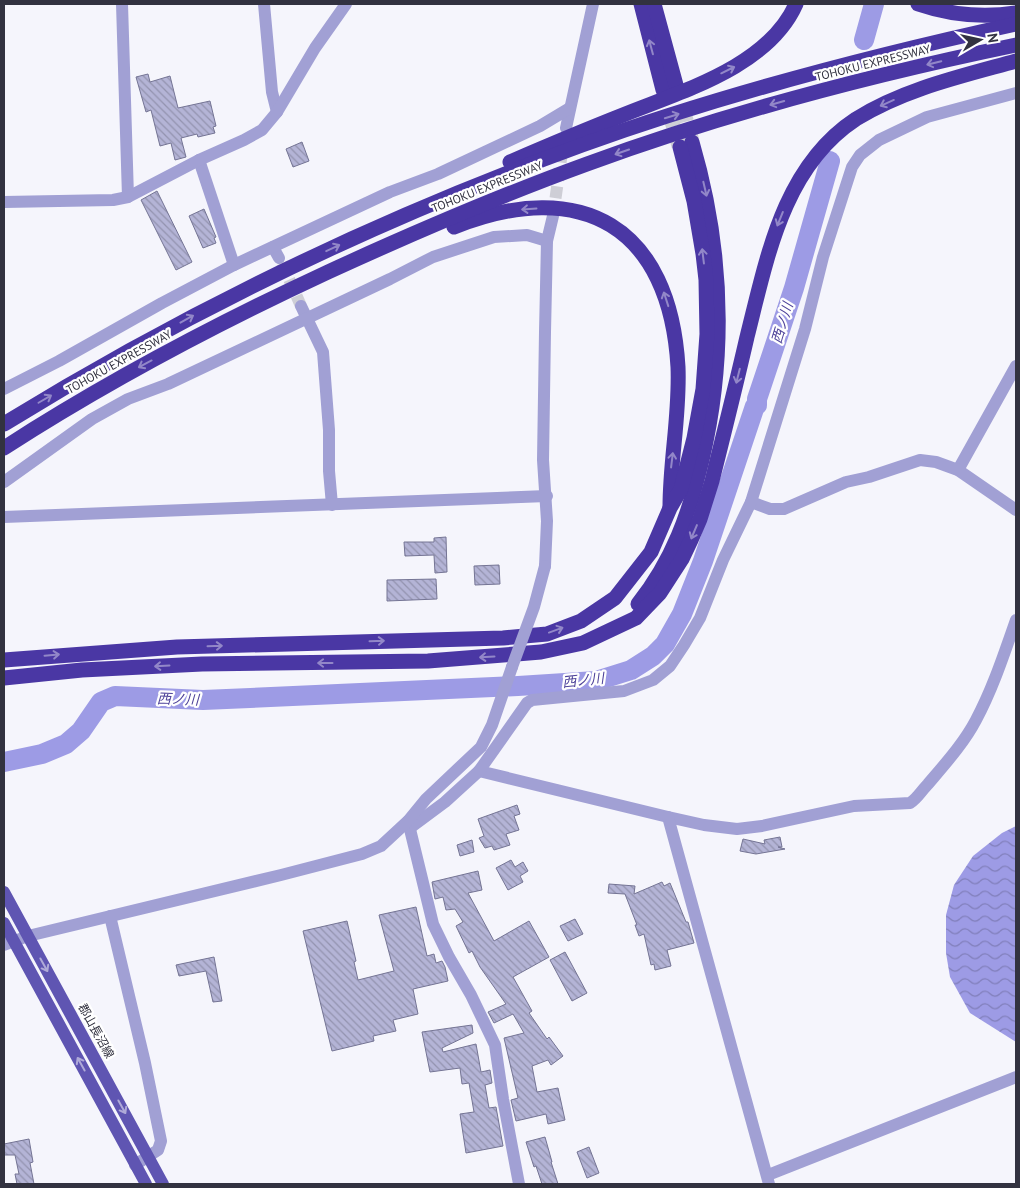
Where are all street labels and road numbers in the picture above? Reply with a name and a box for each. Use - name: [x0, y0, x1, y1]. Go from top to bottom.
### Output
- street label: TOHOKU EXPRESSWAY: [814, 41, 932, 84]
- street label: TOHOKU EXPRESSWAY: [429, 157, 545, 216]
- street label: TOHOKU EXPRESSWAY: [63, 326, 174, 397]
- street label: 郡山長沼線: [75, 1001, 118, 1061]

